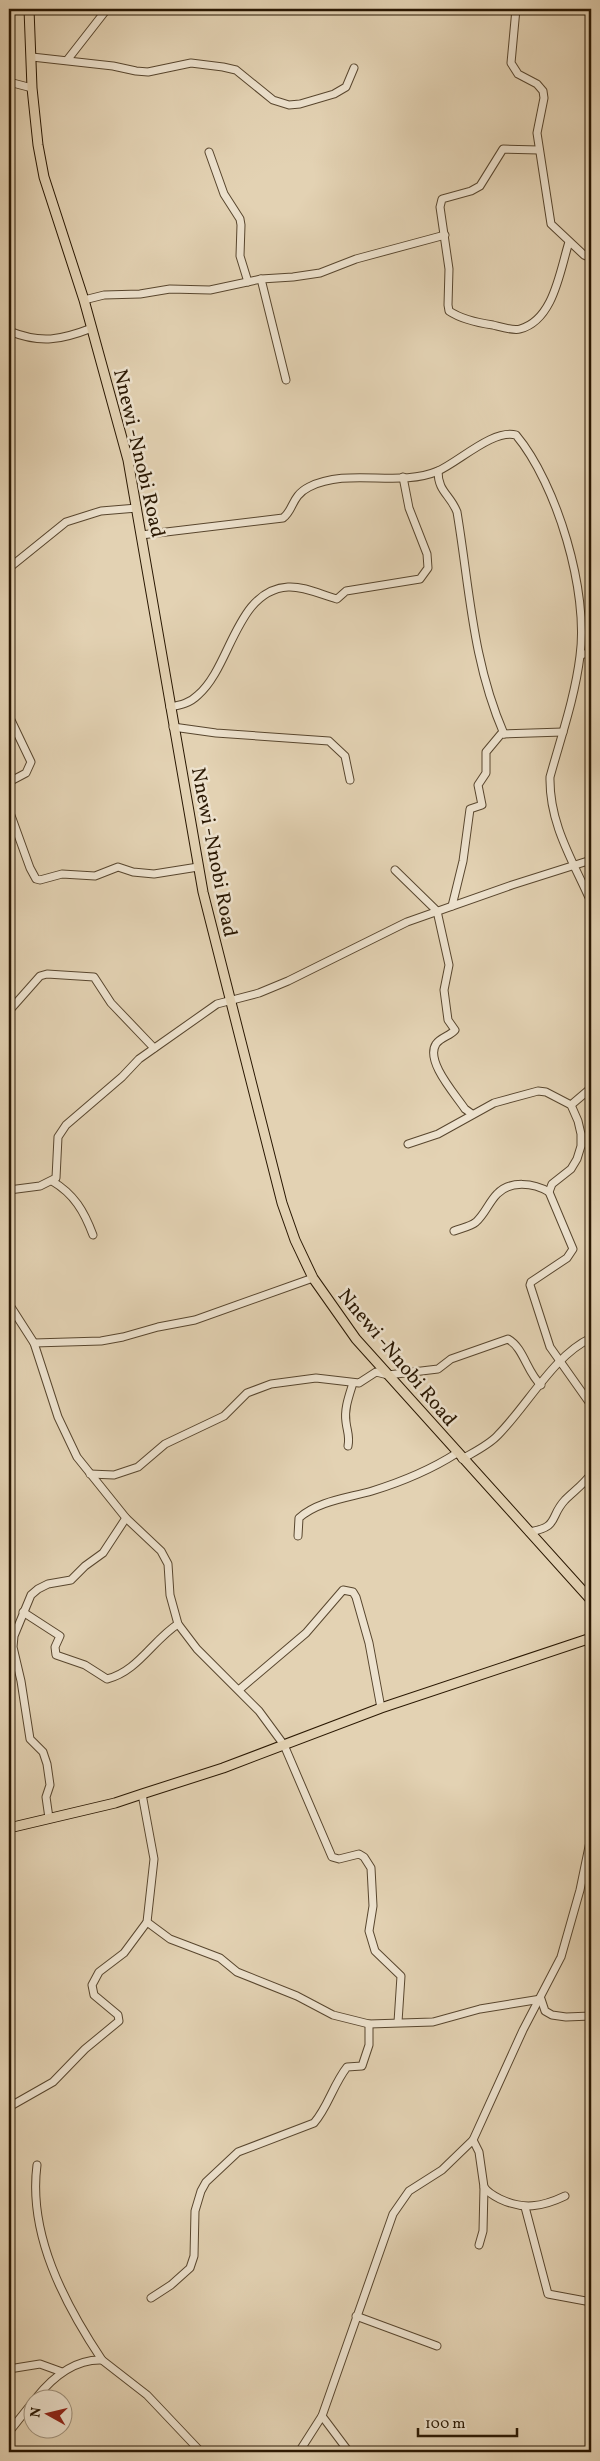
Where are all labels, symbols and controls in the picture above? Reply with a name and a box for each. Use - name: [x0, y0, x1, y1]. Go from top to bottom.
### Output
- street label: Nnewi -Nnobi Road: [105, 366, 171, 541]
- street label: Nnewi -Nnobi Road: [183, 765, 243, 940]
- street label: Nnewi -Nnobi Road: [330, 1283, 463, 1433]
- north arrow: [22, 2388, 72, 2438]
- text: N: [26, 2406, 47, 2419]
- scale bar: [418, 2406, 516, 2438]
- text: 100 m: [425, 2414, 465, 2435]

